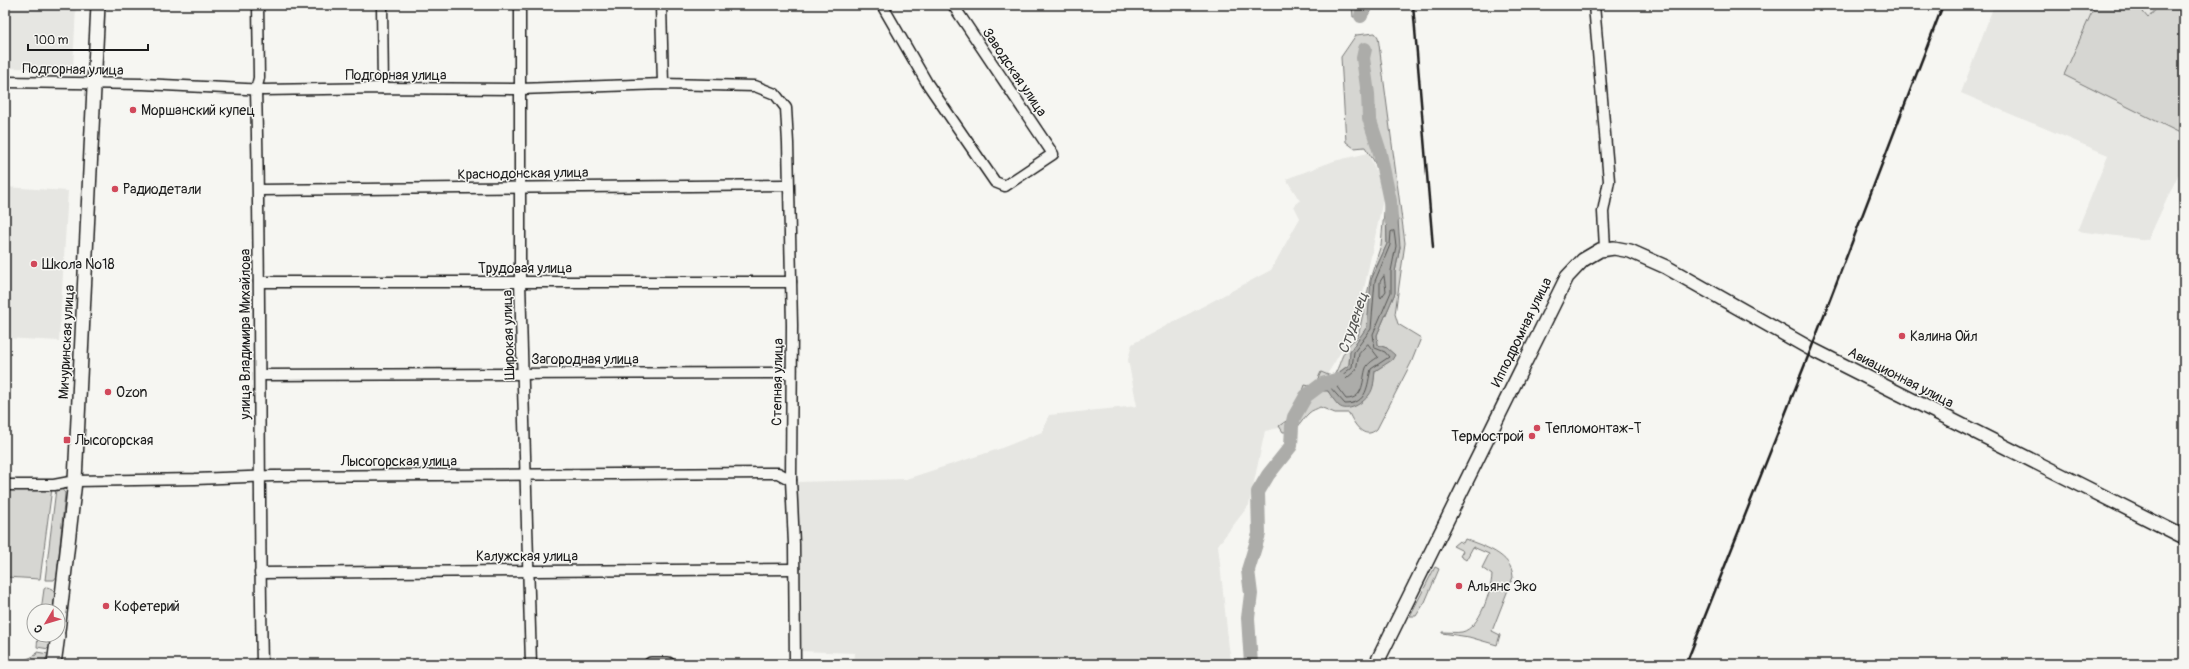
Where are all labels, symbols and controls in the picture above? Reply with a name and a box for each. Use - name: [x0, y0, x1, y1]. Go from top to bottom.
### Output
- street label: Заводская улица: [979, 25, 1050, 120]
- scale bar: [28, 26, 148, 52]
- text: 100 m: [34, 33, 69, 48]
- street label: Подгорная улица: [22, 60, 124, 79]
- street label: Подгорная улица: [345, 67, 447, 84]
- place label: Моршанский купец: [141, 102, 255, 119]
- marker: Моршанский купец: [128, 105, 138, 115]
- street label: Краснодонская улица: [457, 164, 589, 183]
- place label: Радиодетали: [123, 181, 201, 198]
- marker: Радиодетали: [110, 184, 120, 194]
- street label: улица Владимира Михайлова: [237, 249, 254, 420]
- place label: Школа №18: [42, 256, 115, 273]
- marker: Школа №18: [29, 259, 39, 269]
- street label: Трудовая улица: [478, 260, 572, 277]
- street label: Ипподромная улица: [1488, 275, 1555, 390]
- street label: Мичуринская улица: [55, 284, 78, 400]
- water label: Студенец: [1334, 289, 1373, 356]
- street label: Широкая улица: [498, 290, 519, 380]
- place label: Калина Ойл: [1910, 328, 1978, 345]
- marker: Калина Ойл: [1897, 331, 1907, 341]
- street label: Степная улица: [768, 338, 787, 426]
- street label: Авиационная улица: [1845, 343, 1956, 411]
- street label: Загородная улица: [531, 351, 639, 368]
- place label: Ozon: [116, 384, 148, 401]
- marker: Ozon: [103, 387, 113, 397]
- place label: Тепломонтаж-Т: [1545, 420, 1642, 437]
- marker: Тепломонтаж-Т: [1532, 423, 1542, 433]
- place label: Термострой: [1451, 428, 1524, 445]
- marker: Термострой: [1527, 431, 1537, 441]
- place label: Лысогорская: [74, 432, 153, 449]
- marker: Лысогорская: [62, 435, 72, 445]
- street label: Лысогорская улица: [340, 453, 457, 470]
- street label: Калужская улица: [476, 548, 578, 565]
- place label: Альянс Эко: [1467, 578, 1537, 595]
- marker: Альянс Эко: [1454, 581, 1464, 591]
- place label: Кофетерий: [114, 598, 180, 615]
- marker: Кофетерий: [101, 601, 111, 611]
- north arrow: [26, 603, 66, 643]
- text: С: [31, 622, 46, 636]

